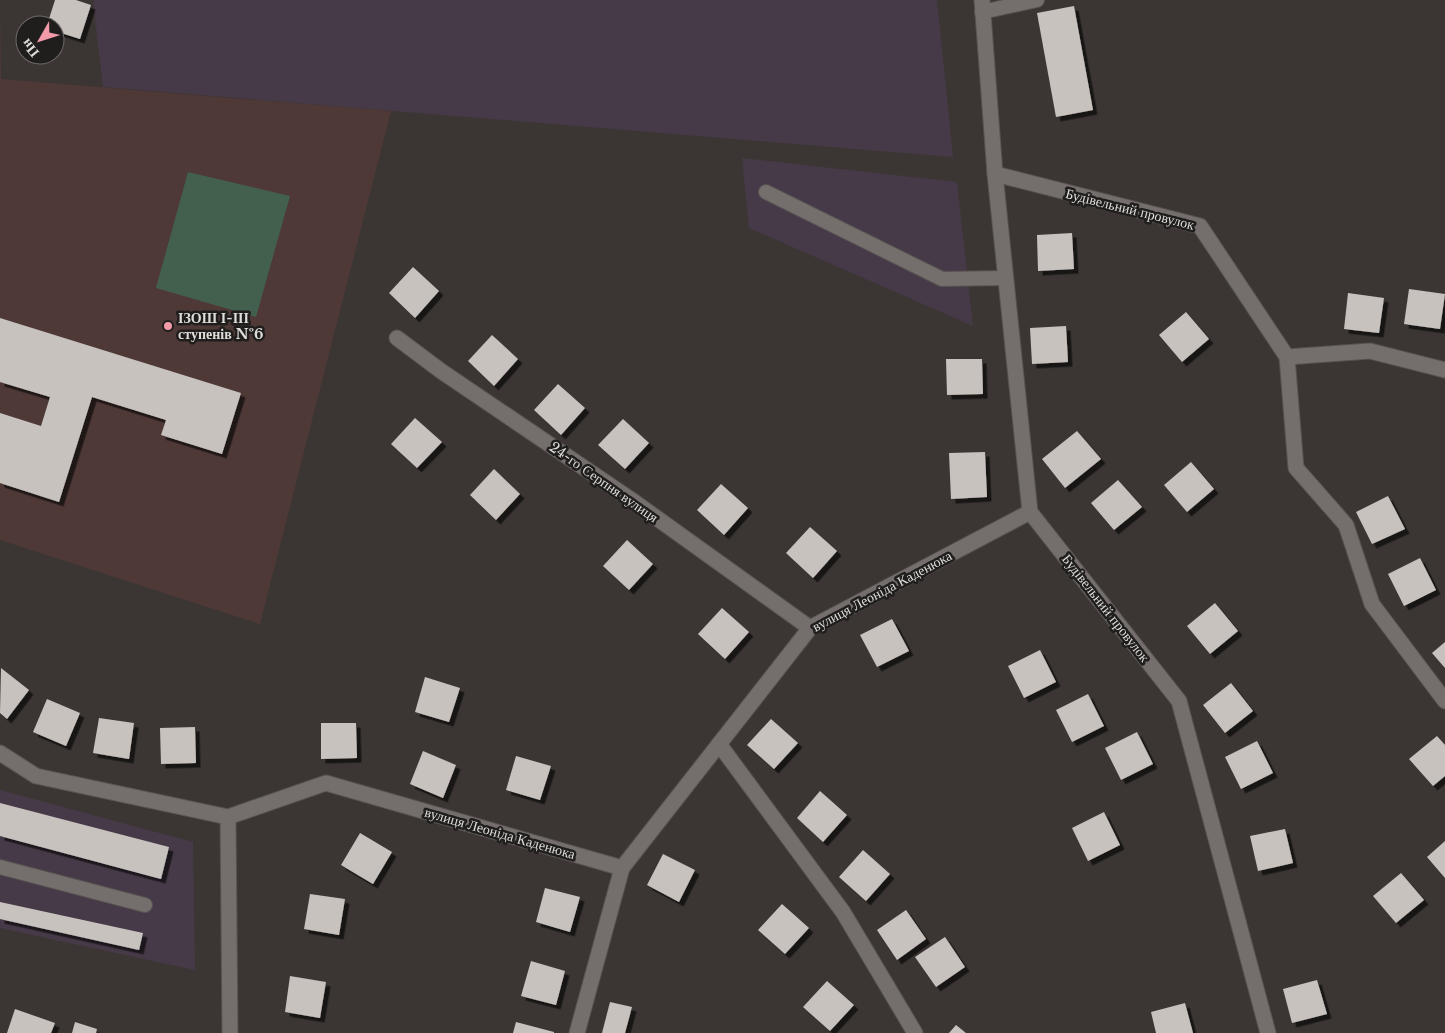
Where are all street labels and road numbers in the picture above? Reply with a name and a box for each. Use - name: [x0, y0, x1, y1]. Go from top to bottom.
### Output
- street label: Будівельний провулок: [1064, 184, 1197, 234]
- street label: 24-го Серпня вулиця: [546, 438, 662, 527]
- street label: вулиця Леоніда Каденюка: [809, 546, 956, 636]
- street label: Будівельний провулок: [1058, 550, 1154, 666]
- street label: вулиця Леоніда Каденюка: [423, 803, 578, 863]

